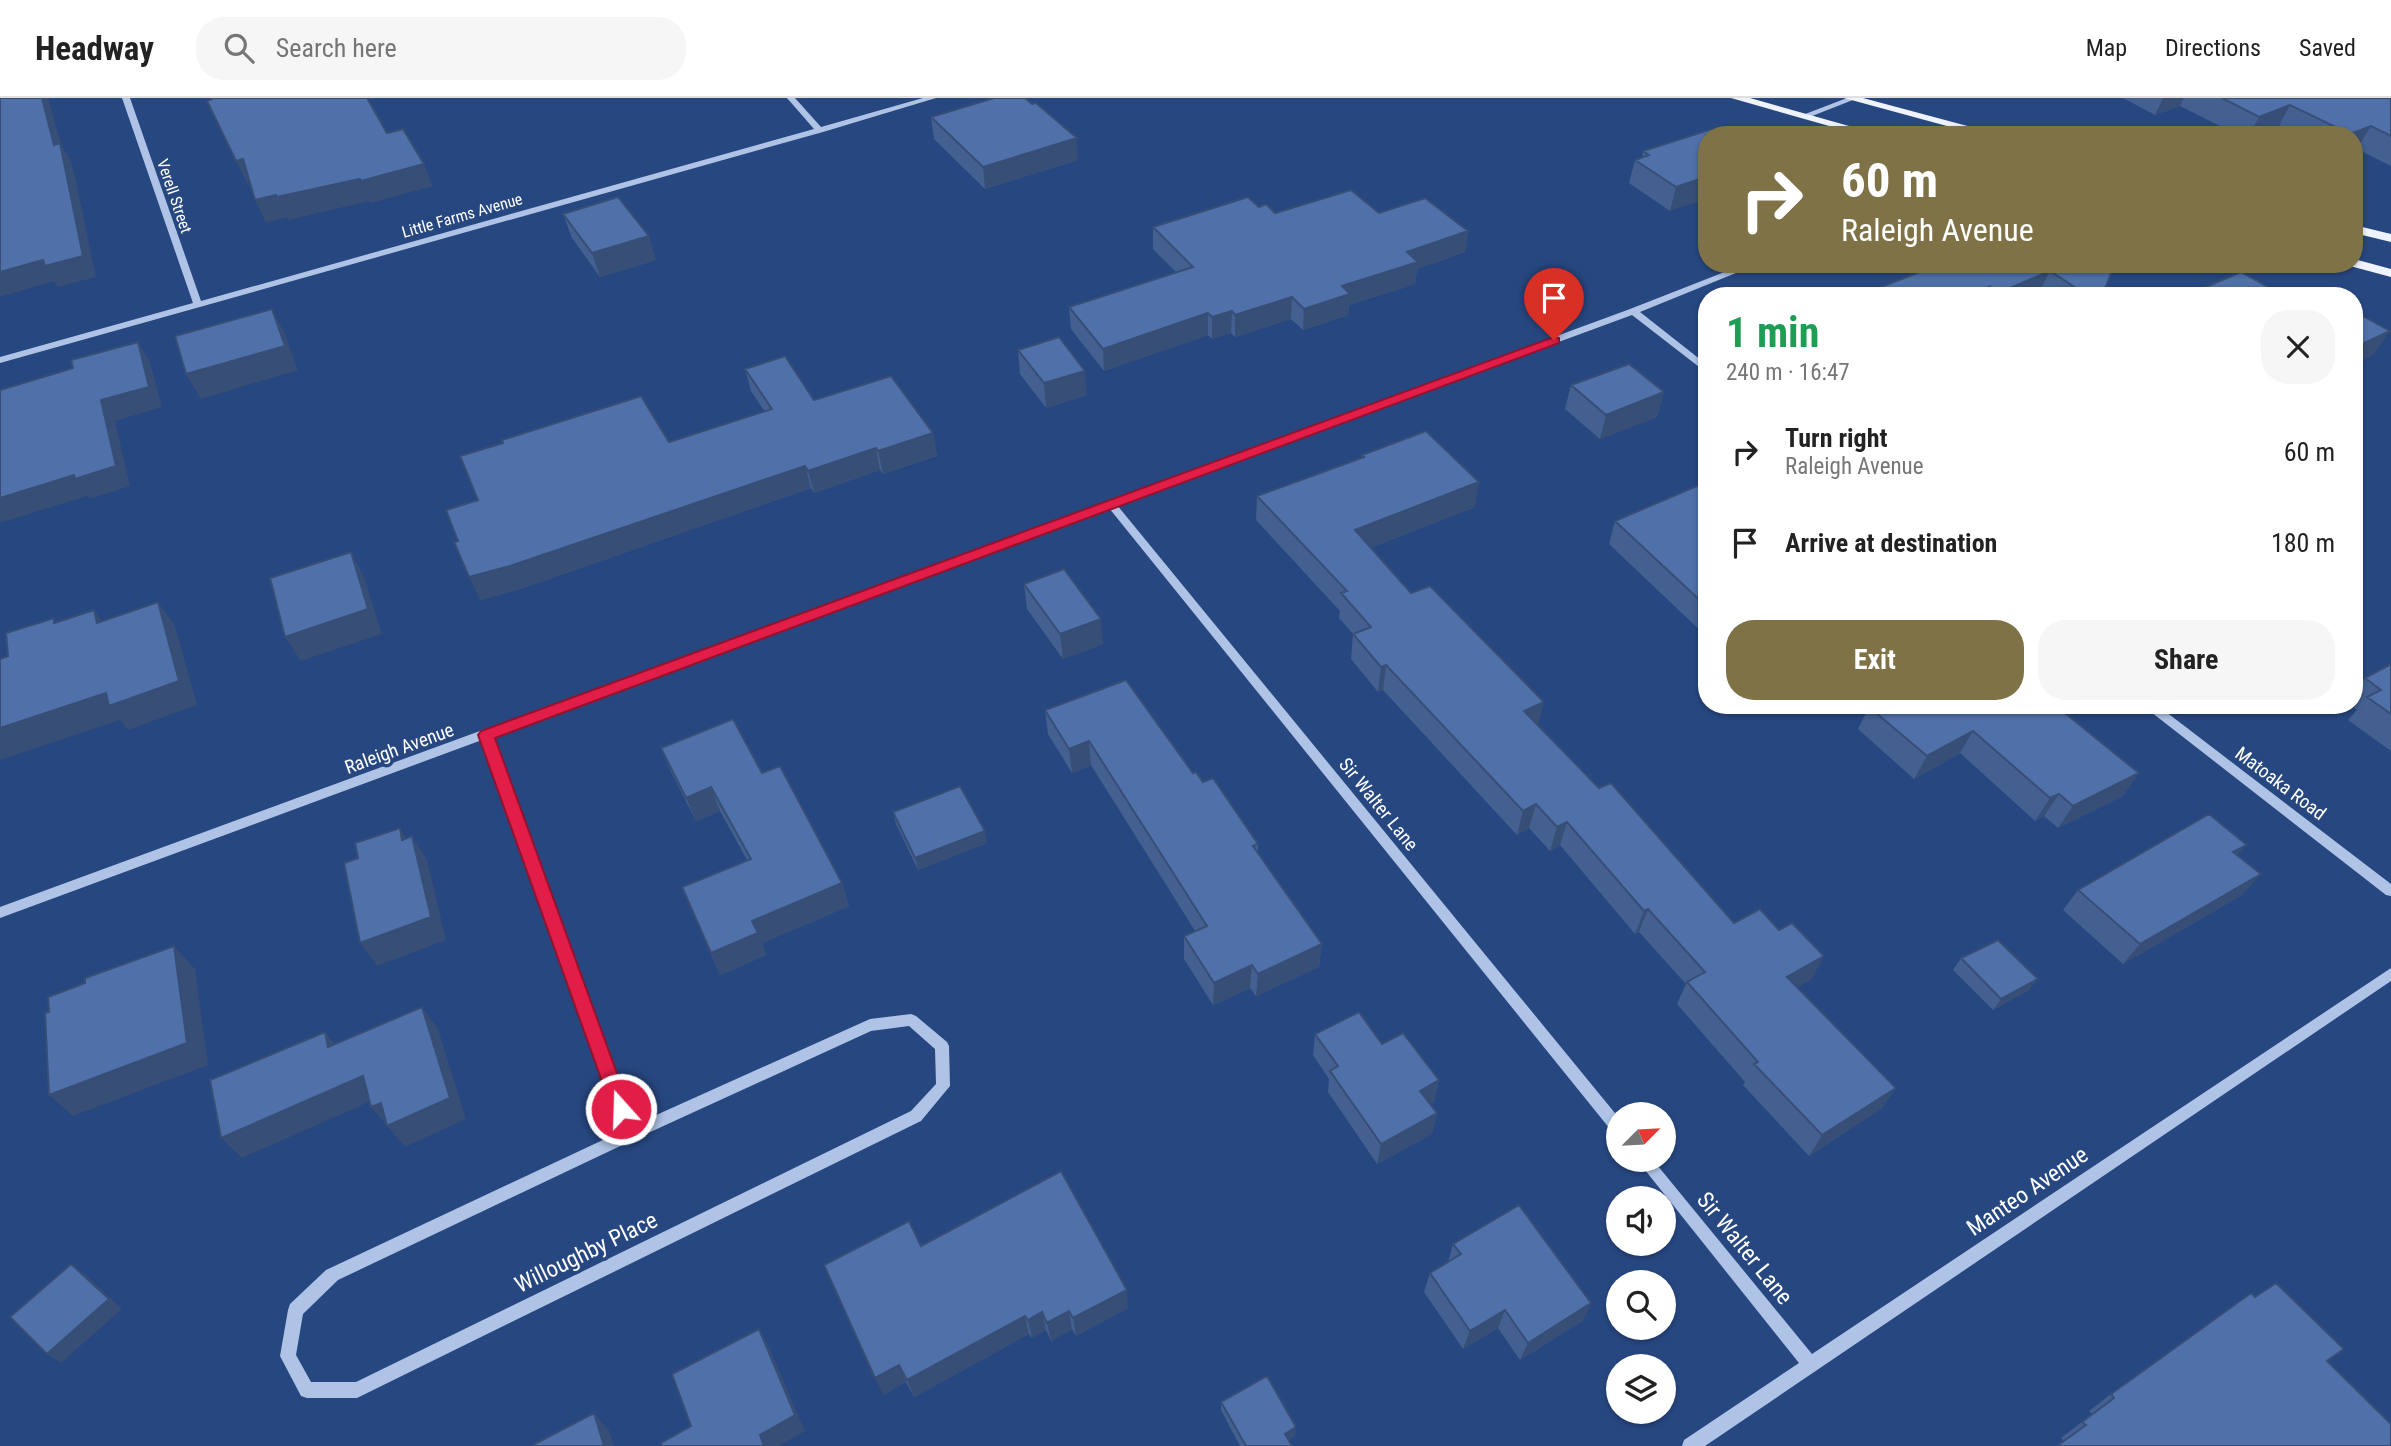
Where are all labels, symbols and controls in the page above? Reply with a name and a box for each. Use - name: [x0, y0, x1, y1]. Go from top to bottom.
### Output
- search box: [196, 17, 686, 80]
- text: Headway: [35, 29, 154, 68]
- icon: search: [220, 29, 258, 67]
- text: Search here: [276, 33, 397, 63]
- text: Map: [2086, 34, 2127, 62]
- text: Directions: [2165, 34, 2261, 62]
- text: Saved: [2299, 34, 2356, 62]
- text: 60 m: [1841, 152, 1938, 209]
- icon: right: [1726, 154, 1817, 245]
- street label: Verell Street: [153, 157, 196, 236]
- street label: Little Farms Avenue: [400, 189, 525, 242]
- text: Raleigh Avenue: [1841, 211, 2034, 249]
- pin: [1524, 268, 1584, 340]
- icon: arrive: [1535, 279, 1573, 317]
- text: 1 min: [1726, 308, 1819, 357]
- button: close: [2261, 310, 2335, 384]
- text: 240 m · 16:47: [1726, 359, 1850, 386]
- text: Turn right: [1785, 423, 1887, 453]
- icon: right: [1726, 433, 1764, 471]
- text: 60 m: [2284, 437, 2335, 467]
- text: Raleigh Avenue: [1785, 453, 1924, 480]
- icon: arrive: [1726, 524, 1764, 562]
- text: Arrive at destination: [1785, 528, 1997, 558]
- text: 180 m: [2271, 528, 2335, 558]
- button: Exit: [1726, 620, 2024, 700]
- button: Share: [2038, 620, 2335, 700]
- street label: Raleigh Avenue: [341, 718, 457, 779]
- street label: Matoaka Road: [2231, 742, 2331, 825]
- street label: Sir Walter Lane: [1334, 753, 1423, 855]
- position arrow: [584, 1072, 658, 1146]
- north arrow: [1606, 1102, 1676, 1172]
- map controls: [1606, 1102, 1676, 1424]
- street label: Manteo Avenue: [1962, 1141, 2093, 1242]
- button: sound: [1606, 1186, 1676, 1256]
- street label: Sir Walter Lane: [1691, 1187, 1798, 1310]
- street label: Willoughby Place: [511, 1206, 662, 1299]
- button: search: [1606, 1270, 1676, 1340]
- button: layers: [1606, 1354, 1676, 1424]

